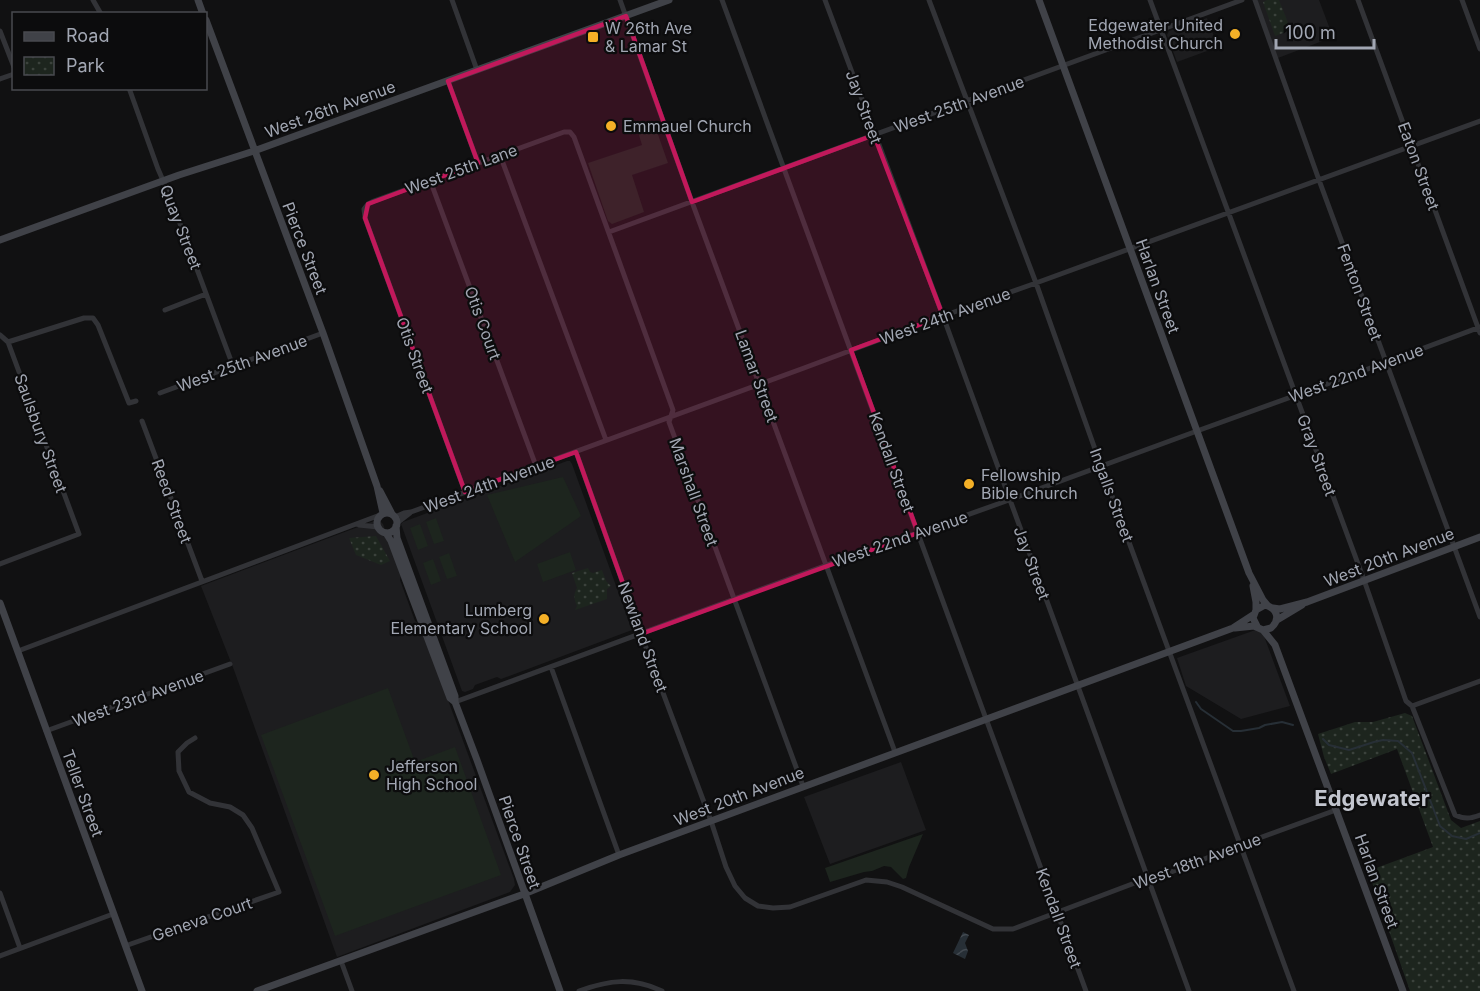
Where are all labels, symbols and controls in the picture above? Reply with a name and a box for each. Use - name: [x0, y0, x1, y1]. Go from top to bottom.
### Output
- legend: [12, 12, 207, 90]
- scale bar: [1276, 12, 1374, 50]
- place label: Edgewater United Methodist Church: [1088, 15, 1223, 53]
- place label: W 26th Ave & Lamar St: [605, 18, 692, 56]
- text: 100 m: [1285, 22, 1336, 43]
- text: Road: [66, 25, 109, 46]
- marker: Edgewater United Methodist Church: [1228, 27, 1242, 41]
- marker: W 26th Ave & Lamar St: [586, 30, 600, 44]
- text: Park: [66, 55, 105, 76]
- street label: Jay Street: [842, 68, 886, 146]
- street label: West 25th Avenue: [891, 71, 1027, 137]
- street label: West 26th Avenue: [262, 76, 398, 142]
- place label: Emmauel Church: [623, 116, 752, 136]
- marker: Emmauel Church: [604, 119, 618, 133]
- street label: Eaton Street: [1394, 119, 1444, 213]
- street label: West 25th Lane: [402, 139, 520, 199]
- street label: Quay Street: [156, 182, 206, 272]
- street label: Pierce Street: [278, 199, 332, 297]
- street label: Harlan Street: [1132, 236, 1184, 336]
- street label: Fenton Street: [1333, 241, 1387, 343]
- street label: West 24th Avenue: [877, 283, 1013, 349]
- street label: Otis Court: [461, 284, 505, 362]
- street label: Otis Street: [392, 314, 438, 396]
- street label: Lamar Street: [731, 327, 783, 425]
- street label: West 25th Avenue: [174, 330, 310, 396]
- street label: West 22nd Avenue: [1286, 339, 1426, 407]
- street label: Saulsbury Street: [10, 371, 72, 495]
- street label: Kendall Street: [865, 409, 919, 515]
- street label: Gray Street: [1293, 411, 1341, 499]
- street label: Marshall Street: [665, 435, 723, 549]
- street label: Ingalls Street: [1086, 445, 1138, 545]
- street label: West 24th Avenue: [421, 451, 557, 517]
- street label: Reed Street: [148, 456, 196, 546]
- place label: Fellowship Bible Church: [981, 465, 1078, 503]
- marker: Fellowship Bible Church: [962, 477, 976, 491]
- street label: West 22nd Avenue: [830, 506, 970, 572]
- street label: West 20th Avenue: [1321, 523, 1457, 591]
- street label: Jay Street: [1010, 524, 1054, 602]
- street label: Newland Street: [614, 579, 672, 695]
- place label: Lumberg Elementary School: [390, 600, 532, 638]
- marker: Lumberg Elementary School: [537, 612, 551, 626]
- street label: West 23rd Avenue: [70, 665, 206, 731]
- street label: Teller Street: [58, 747, 108, 839]
- place label: Jefferson High School: [386, 756, 477, 794]
- street label: West 20th Avenue: [671, 762, 807, 830]
- marker: Jefferson High School: [367, 768, 381, 782]
- district label: Edgewater: [1314, 785, 1430, 811]
- street label: Pierce Street: [495, 793, 545, 891]
- street label: West 18th Avenue: [1130, 829, 1264, 893]
- street label: Harlan Street: [1351, 831, 1403, 931]
- street label: Kendall Street: [1032, 865, 1086, 971]
- street label: Geneva Court: [149, 893, 255, 945]

